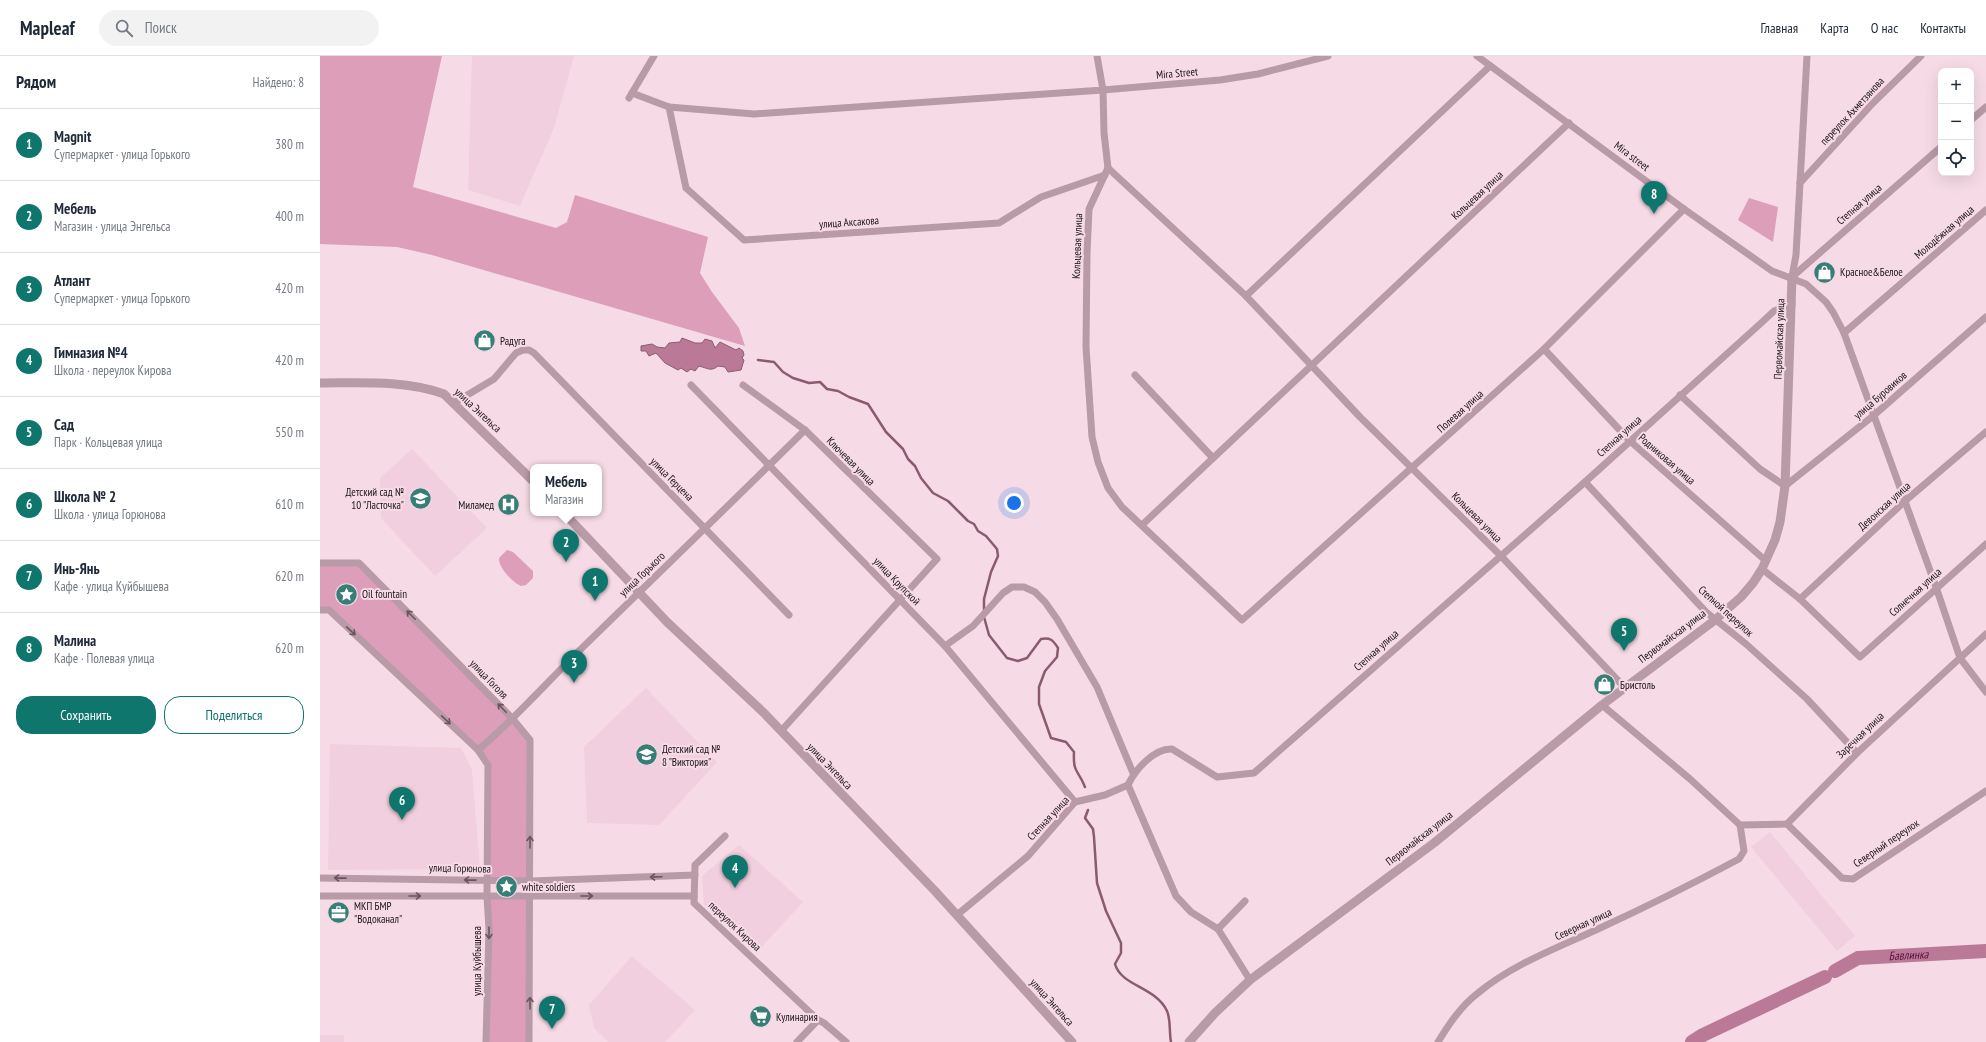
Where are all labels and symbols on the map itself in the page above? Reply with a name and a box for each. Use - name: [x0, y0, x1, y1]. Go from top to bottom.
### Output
- street label: Mira Street: [1156, 64, 1198, 82]
- street label: переулок Ахметзянова: [1817, 74, 1887, 148]
- street label: Mira street: [1611, 138, 1653, 174]
- street label: Кольцевая улица: [1448, 168, 1506, 222]
- pin: 8: [1641, 181, 1667, 214]
- street label: Степная улица: [1833, 181, 1885, 227]
- street label: Молодёжная улица: [1911, 202, 1977, 262]
- street label: улица Аксакова: [819, 213, 879, 231]
- street label: Кольцевая улица: [1069, 213, 1085, 279]
- shop icon: Красное&Белое: [1811, 259, 1837, 285]
- place label: Красное&Белое: [1840, 265, 1903, 279]
- street label: Первомайская улица: [1771, 298, 1787, 380]
- shop icon: Радуга: [472, 328, 498, 354]
- place label: Радуга: [500, 334, 526, 348]
- street label: улица Буровиков: [1850, 368, 1910, 422]
- street label: улица Энгельса: [452, 385, 504, 435]
- street label: Полевая улица: [1434, 387, 1486, 435]
- street label: Степная улица: [1594, 412, 1644, 460]
- street label: Родниковая улица: [1636, 431, 1698, 487]
- street label: Ключевая улица: [824, 434, 878, 488]
- street label: улица Герцена: [647, 454, 697, 504]
- street label: Девонская улица: [1855, 479, 1913, 533]
- place label: Детский сад № 10 "Ласточка": [346, 485, 404, 512]
- school or university icon: Детский сад № 10 "Ласточка": [407, 485, 433, 511]
- street label: Кольцевая улица: [1449, 489, 1505, 545]
- hospital icon: Миламед: [496, 492, 522, 518]
- your location: [1004, 493, 1024, 513]
- place label: Миламед: [458, 498, 494, 512]
- pin: 2: [553, 529, 579, 562]
- street label: улица Горького: [616, 549, 668, 599]
- street label: улица Крупской: [871, 554, 924, 608]
- street label: Солнечная улица: [1886, 565, 1944, 619]
- pin: 1: [582, 568, 608, 601]
- place icon: Oil fountain: [334, 581, 360, 607]
- street label: Степной переулок: [1695, 582, 1757, 640]
- place label: Oil fountain: [362, 587, 407, 601]
- street label: Первомайская улица: [1635, 606, 1709, 666]
- one-way arrow: [406, 610, 416, 620]
- pin: 5: [1611, 618, 1637, 651]
- one-way arrow: [346, 626, 356, 636]
- street label: Степная улица: [1351, 626, 1401, 674]
- pin: 3: [561, 650, 587, 683]
- street label: улица Гоголя: [467, 656, 511, 702]
- shop icon: Бристоль: [1592, 672, 1618, 698]
- place label: Бристоль: [1620, 678, 1655, 692]
- one-way arrow: [497, 703, 507, 713]
- street label: Заречная улица: [1833, 709, 1887, 761]
- one-way arrow: [441, 715, 451, 725]
- street label: улица Энгельса: [804, 740, 856, 792]
- school or university icon: Детский сад № 8 "Виктория": [634, 742, 660, 768]
- place label: Детский сад № 8 "Виктория": [662, 742, 720, 769]
- pin: 6: [389, 787, 415, 820]
- street label: Степная улица: [1024, 793, 1072, 843]
- street label: Первомайская улица: [1383, 808, 1455, 868]
- street label: Северный переулок: [1850, 815, 1922, 870]
- one-way arrow: [526, 836, 534, 849]
- pin: 4: [722, 855, 748, 888]
- street label: улица Горюнова: [429, 860, 491, 876]
- one-way arrow: [650, 873, 663, 880]
- one-way arrow: [334, 874, 347, 882]
- place icon: white soldiers: [494, 874, 520, 900]
- one-way arrow: [464, 876, 477, 883]
- place label: white soldiers: [522, 880, 575, 894]
- one-way arrow: [408, 892, 421, 900]
- one-way arrow: [580, 892, 593, 900]
- street label: переулок Кирова: [706, 898, 764, 954]
- office icon: МКП БМР "Водоканал": [325, 899, 351, 925]
- place label: МКП БМР "Водоканал": [354, 899, 402, 926]
- street label: Северная улица: [1552, 905, 1614, 943]
- street label: улица Куйбышева: [470, 926, 484, 996]
- one-way arrow: [485, 926, 493, 939]
- water label: Бавлинка: [1888, 946, 1930, 963]
- street label: улица Энгельса: [1027, 975, 1077, 1029]
- pin: 7: [539, 996, 565, 1029]
- one-way arrow: [526, 997, 534, 1010]
- supermarket icon: Кулинария: [748, 1004, 774, 1030]
- place label: Кулинария: [776, 1010, 818, 1024]

